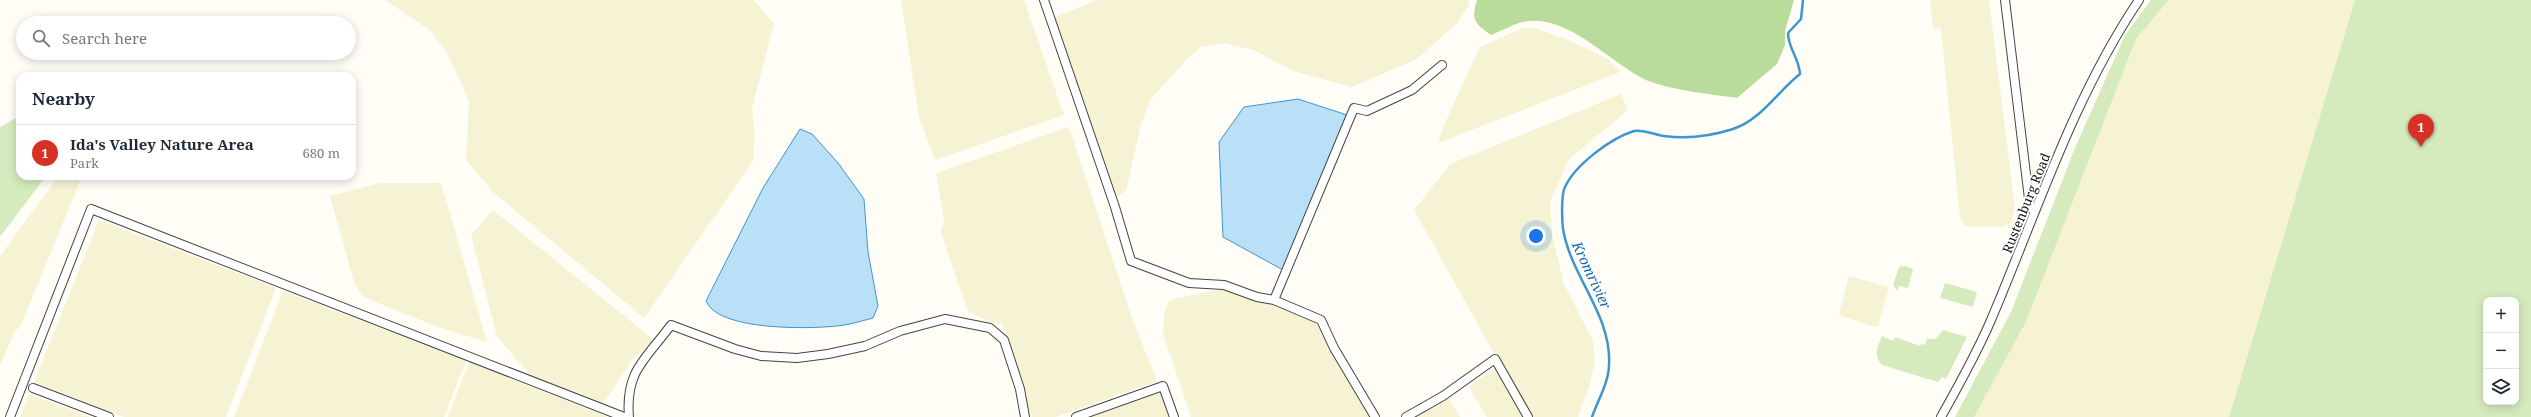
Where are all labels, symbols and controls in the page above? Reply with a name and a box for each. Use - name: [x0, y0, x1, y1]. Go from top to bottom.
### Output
- search box: [16, 16, 356, 60]
- icon: search: [30, 27, 52, 49]
- text: Search here: [62, 28, 147, 48]
- text: Nearby: [32, 87, 95, 110]
- pin: 1: [2408, 114, 2434, 147]
- text: Ida's Valley Nature Area: [70, 134, 254, 154]
- text: 1: [41, 144, 49, 162]
- text: 680 m: [303, 144, 340, 162]
- street label: Rustenburg Road: [1998, 150, 2054, 256]
- text: Park: [70, 154, 99, 172]
- your location: [1526, 226, 1546, 246]
- water label: Kromrivier: [1568, 237, 1616, 312]
- map controls: [2483, 297, 2519, 405]
- button: +: [2483, 297, 2519, 333]
- button: −: [2483, 333, 2519, 369]
- button: layers: [2483, 369, 2519, 405]

